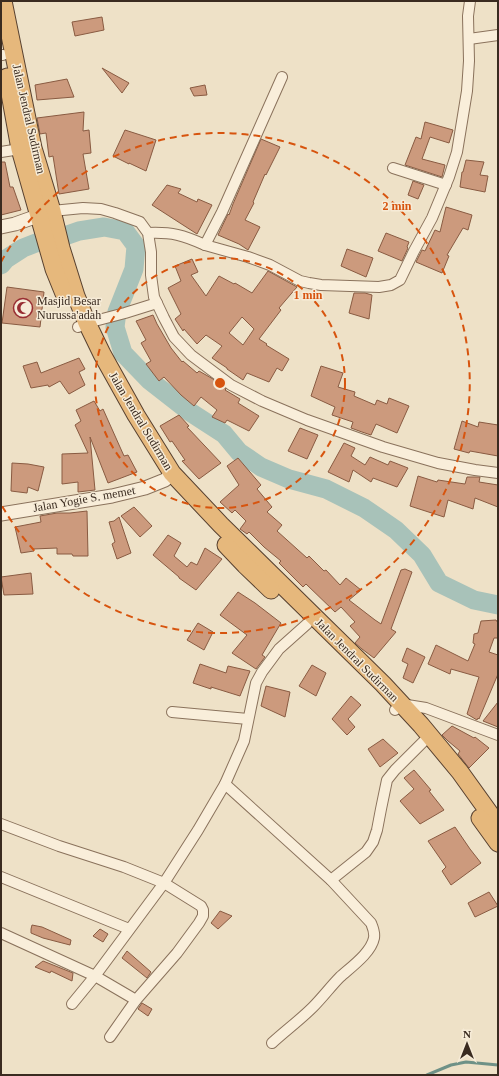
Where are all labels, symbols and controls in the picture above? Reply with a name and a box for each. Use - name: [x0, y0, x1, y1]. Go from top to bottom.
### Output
- street label: Jalan Jendral Sudirman: [10, 63, 48, 175]
- text: 2 min: [382, 199, 412, 213]
- text: 1 min: [293, 288, 323, 302]
- place label: Masjid Besar Nurussa'adah: [37, 294, 101, 322]
- mosque icon: Masjid Besar Nurussa'adah: [12, 297, 34, 319]
- street label: Jalan Jendral Sudirman: [106, 369, 176, 473]
- centre of rings: [213, 376, 227, 390]
- street label: Jalan Yogie S. memet: [32, 483, 137, 515]
- street label: Jalan Jendral Sudirman: [312, 615, 402, 705]
- north arrow: [447, 1024, 487, 1064]
- text: N: [463, 1028, 471, 1040]

